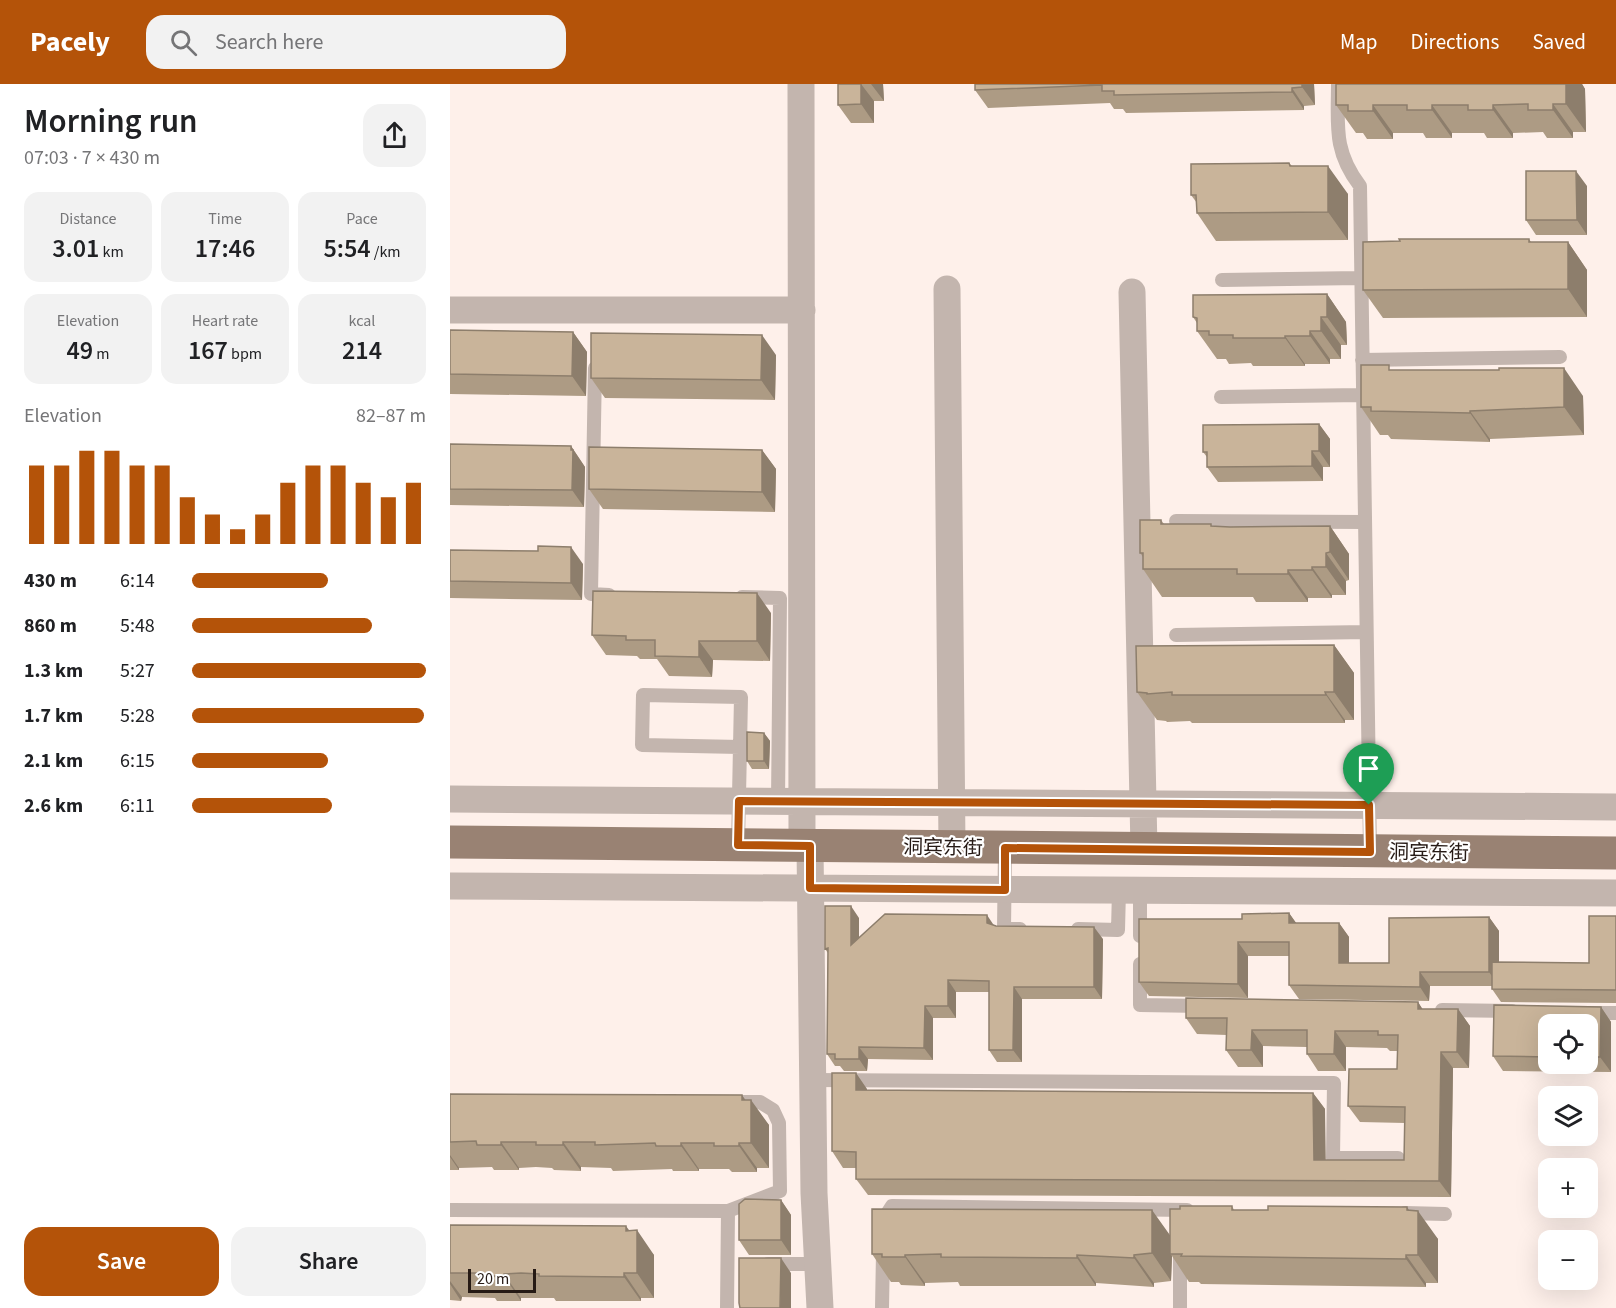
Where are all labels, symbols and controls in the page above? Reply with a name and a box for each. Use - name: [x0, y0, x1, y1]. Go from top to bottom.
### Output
- search box: [146, 15, 566, 69]
- text: Pacely: [30, 22, 110, 62]
- icon: search: [167, 26, 200, 59]
- text: Search here: [215, 26, 323, 58]
- text: Map: [1340, 27, 1378, 57]
- text: Directions: [1411, 27, 1499, 57]
- text: Saved: [1532, 27, 1586, 57]
- text: Morning run: [24, 98, 198, 145]
- button: share: [363, 104, 426, 167]
- text: 07:03 · 7 × 430 m: [24, 144, 160, 172]
- text: Distance: [60, 208, 116, 230]
- text: Time: [208, 208, 242, 230]
- text: Pace: [346, 208, 378, 230]
- text: 3.01: [52, 230, 99, 267]
- text: 17:46: [195, 230, 255, 267]
- text: 5:54: [323, 230, 371, 267]
- text: km: [99, 241, 124, 263]
- text: /km: [371, 241, 401, 263]
- text: Elevation: [57, 310, 119, 332]
- text: Heart rate: [192, 310, 258, 332]
- text: kcal: [349, 310, 375, 332]
- text: 49: [66, 332, 93, 369]
- text: 167: [188, 332, 228, 369]
- text: 214: [342, 332, 382, 369]
- text: m: [93, 343, 110, 365]
- text: bpm: [228, 343, 262, 365]
- text: Elevation: [24, 402, 102, 430]
- text: 82–87 m: [356, 402, 426, 430]
- text: 430 m: [24, 567, 77, 595]
- text: 6:14: [120, 567, 155, 595]
- text: 860 m: [24, 612, 77, 640]
- text: 5:48: [120, 612, 155, 640]
- text: 1.3 km: [24, 657, 83, 685]
- text: 5:27: [120, 657, 155, 685]
- text: 1.7 km: [24, 702, 83, 730]
- text: 5:28: [120, 702, 155, 730]
- pin: [1343, 743, 1394, 805]
- text: 2.1 km: [24, 747, 83, 775]
- text: 6:15: [120, 747, 155, 775]
- icon: arrive: [1352, 752, 1385, 785]
- text: 2.6 km: [24, 792, 83, 820]
- text: 6:11: [120, 792, 155, 820]
- street label: 洞宾东街: [903, 833, 983, 863]
- street label: 洞宾东街: [1389, 838, 1469, 868]
- map controls: [1538, 1014, 1598, 1290]
- button: locate: [1538, 1014, 1598, 1074]
- button: layers: [1538, 1086, 1598, 1146]
- button: +: [1538, 1158, 1598, 1218]
- button: Save: [24, 1227, 219, 1296]
- button: Share: [231, 1227, 426, 1296]
- button: −: [1538, 1230, 1598, 1290]
- scale bar: [468, 1266, 536, 1294]
- text: 20 m: [477, 1268, 509, 1290]

